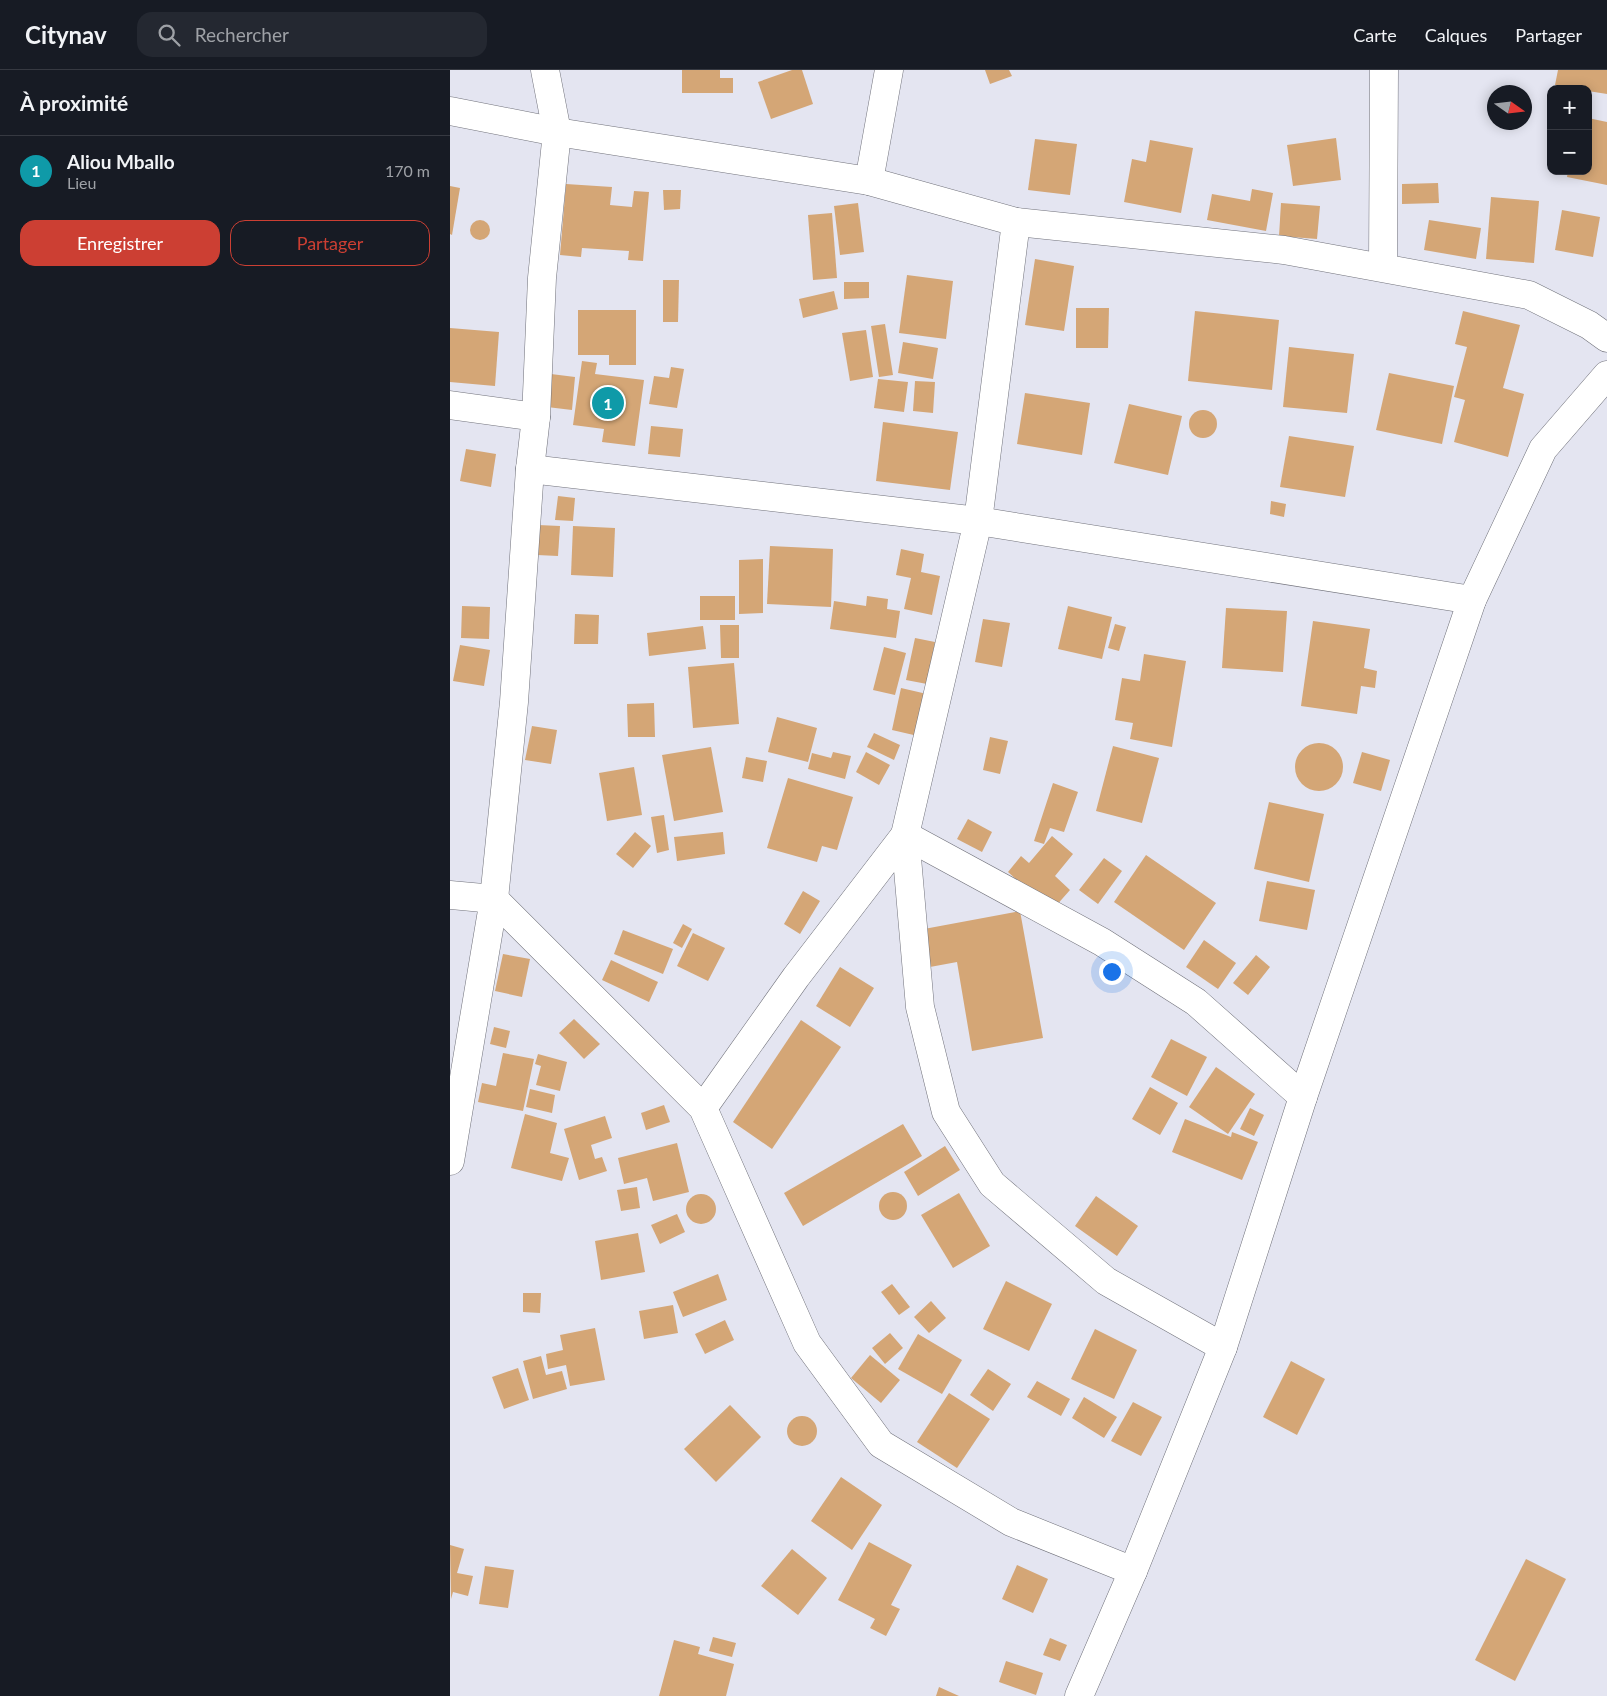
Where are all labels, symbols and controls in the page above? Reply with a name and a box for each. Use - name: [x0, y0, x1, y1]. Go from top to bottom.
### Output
- search box: [137, 12, 487, 57]
- text: Citynav: [25, 20, 107, 49]
- icon: search: [155, 21, 183, 49]
- text: Rechercher: [195, 23, 289, 46]
- text: Carte: [1353, 24, 1397, 46]
- text: Calques: [1425, 24, 1487, 46]
- text: Partager: [1515, 24, 1582, 46]
- north arrow: [1487, 85, 1532, 130]
- map controls: [1547, 85, 1592, 175]
- button: +: [1547, 85, 1592, 130]
- text: À proximité: [20, 90, 128, 115]
- button: −: [1547, 130, 1592, 175]
- text: Aliou Mballo: [67, 150, 175, 173]
- text: 1: [31, 161, 41, 180]
- text: 170 m: [385, 161, 430, 180]
- text: Lieu: [67, 173, 96, 192]
- button: Enregistrer: [20, 220, 220, 266]
- button: Partager: [230, 220, 430, 266]
- pin: 1: [592, 384, 624, 422]
- your location: [1099, 959, 1125, 985]

